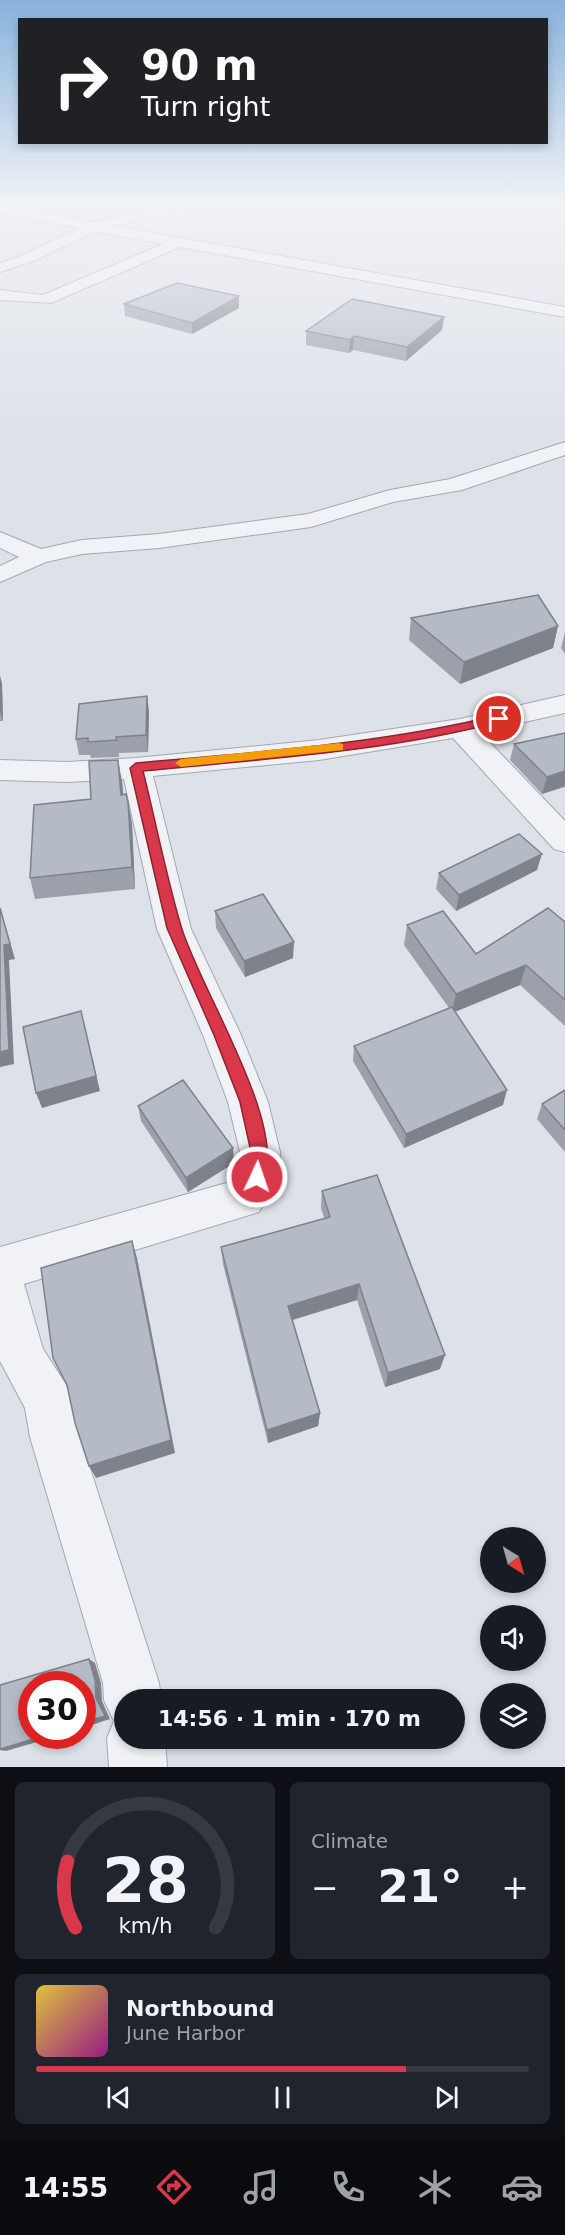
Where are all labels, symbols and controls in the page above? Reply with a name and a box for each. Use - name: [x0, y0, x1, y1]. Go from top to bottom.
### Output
- text: 90 m: [141, 41, 258, 90]
- icon: right: [42, 42, 120, 120]
- text: Turn right: [141, 91, 270, 122]
- pin: [473, 693, 524, 744]
- icon: arrive: [482, 702, 515, 735]
- position arrow: [225, 1145, 289, 1209]
- north arrow: [480, 1527, 546, 1593]
- map controls: [480, 1527, 546, 1749]
- button: sound: [480, 1605, 546, 1671]
- speed limit sign: 30: [18, 1671, 96, 1749]
- button: layers: [480, 1683, 546, 1749]
- text: 14:56 · 1 min · 170 m: [158, 1706, 421, 1731]
- text: Climate: [311, 1829, 388, 1853]
- text: 28: [102, 1844, 188, 1917]
- text: 21°: [377, 1860, 463, 1913]
- text: −: [311, 1868, 339, 1907]
- text: +: [501, 1868, 529, 1907]
- text: km/h: [118, 1913, 172, 1938]
- text: Northbound: [126, 1996, 275, 2021]
- text: June Harbor: [126, 2021, 245, 2045]
- icon: previous: [102, 2081, 135, 2114]
- icon: pause: [266, 2081, 299, 2114]
- icon: next: [430, 2081, 463, 2114]
- icon: directions: [153, 2166, 195, 2208]
- icon: music: [240, 2166, 282, 2208]
- icon: phone: [327, 2166, 369, 2208]
- icon: climate: [414, 2166, 456, 2208]
- icon: car: [501, 2166, 543, 2208]
- text: 14:55: [22, 2172, 108, 2203]

